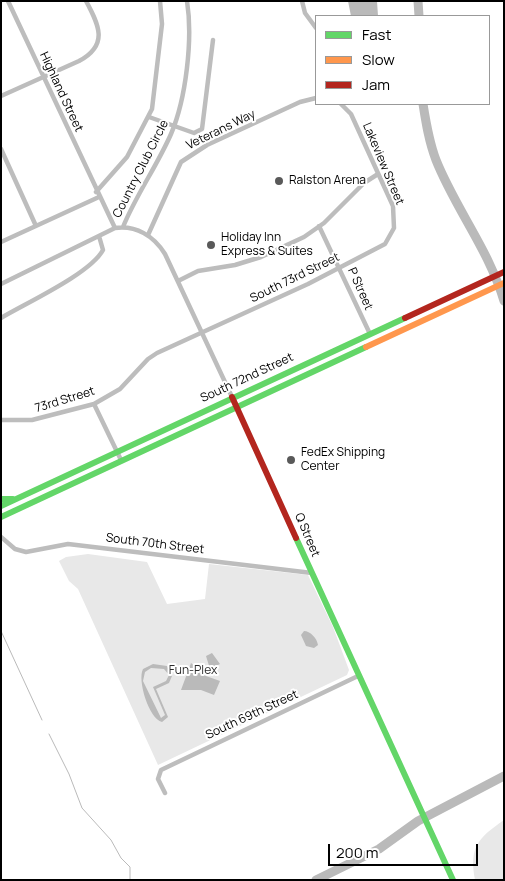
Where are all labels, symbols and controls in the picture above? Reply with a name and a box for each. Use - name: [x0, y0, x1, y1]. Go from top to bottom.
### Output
- legend: [315, 15, 490, 105]
- text: Fast: [362, 24, 391, 45]
- text: Slow: [362, 49, 395, 70]
- street label: Highland Street: [36, 50, 86, 134]
- text: Jam: [362, 74, 390, 95]
- street label: Veterans Way: [184, 107, 258, 153]
- street label: Country Club Circle: [110, 118, 172, 220]
- street label: Lakeview Street: [359, 121, 407, 207]
- place label: Ralston Arena: [289, 174, 366, 188]
- marker: Ralston Arena: [273, 175, 285, 187]
- place label: Holiday Inn Express & Suites: [221, 231, 313, 259]
- marker: Holiday Inn Express & Suites: [205, 239, 217, 251]
- street label: South 73rd Street: [248, 250, 342, 306]
- street label: P Street: [344, 266, 376, 312]
- street label: South 72nd Street: [198, 350, 296, 406]
- street label: 73rd Street: [33, 384, 97, 416]
- place label: FedEx Shipping Center: [301, 446, 385, 474]
- marker: FedEx Shipping Center: [285, 454, 297, 466]
- street label: Q Street: [291, 511, 323, 559]
- street label: South 70th Street: [105, 531, 205, 557]
- park label: Fun-Plex: [169, 664, 217, 678]
- street label: South 69th Street: [204, 687, 300, 743]
- scale bar: [330, 834, 480, 866]
- text: 200 m: [336, 842, 379, 863]

